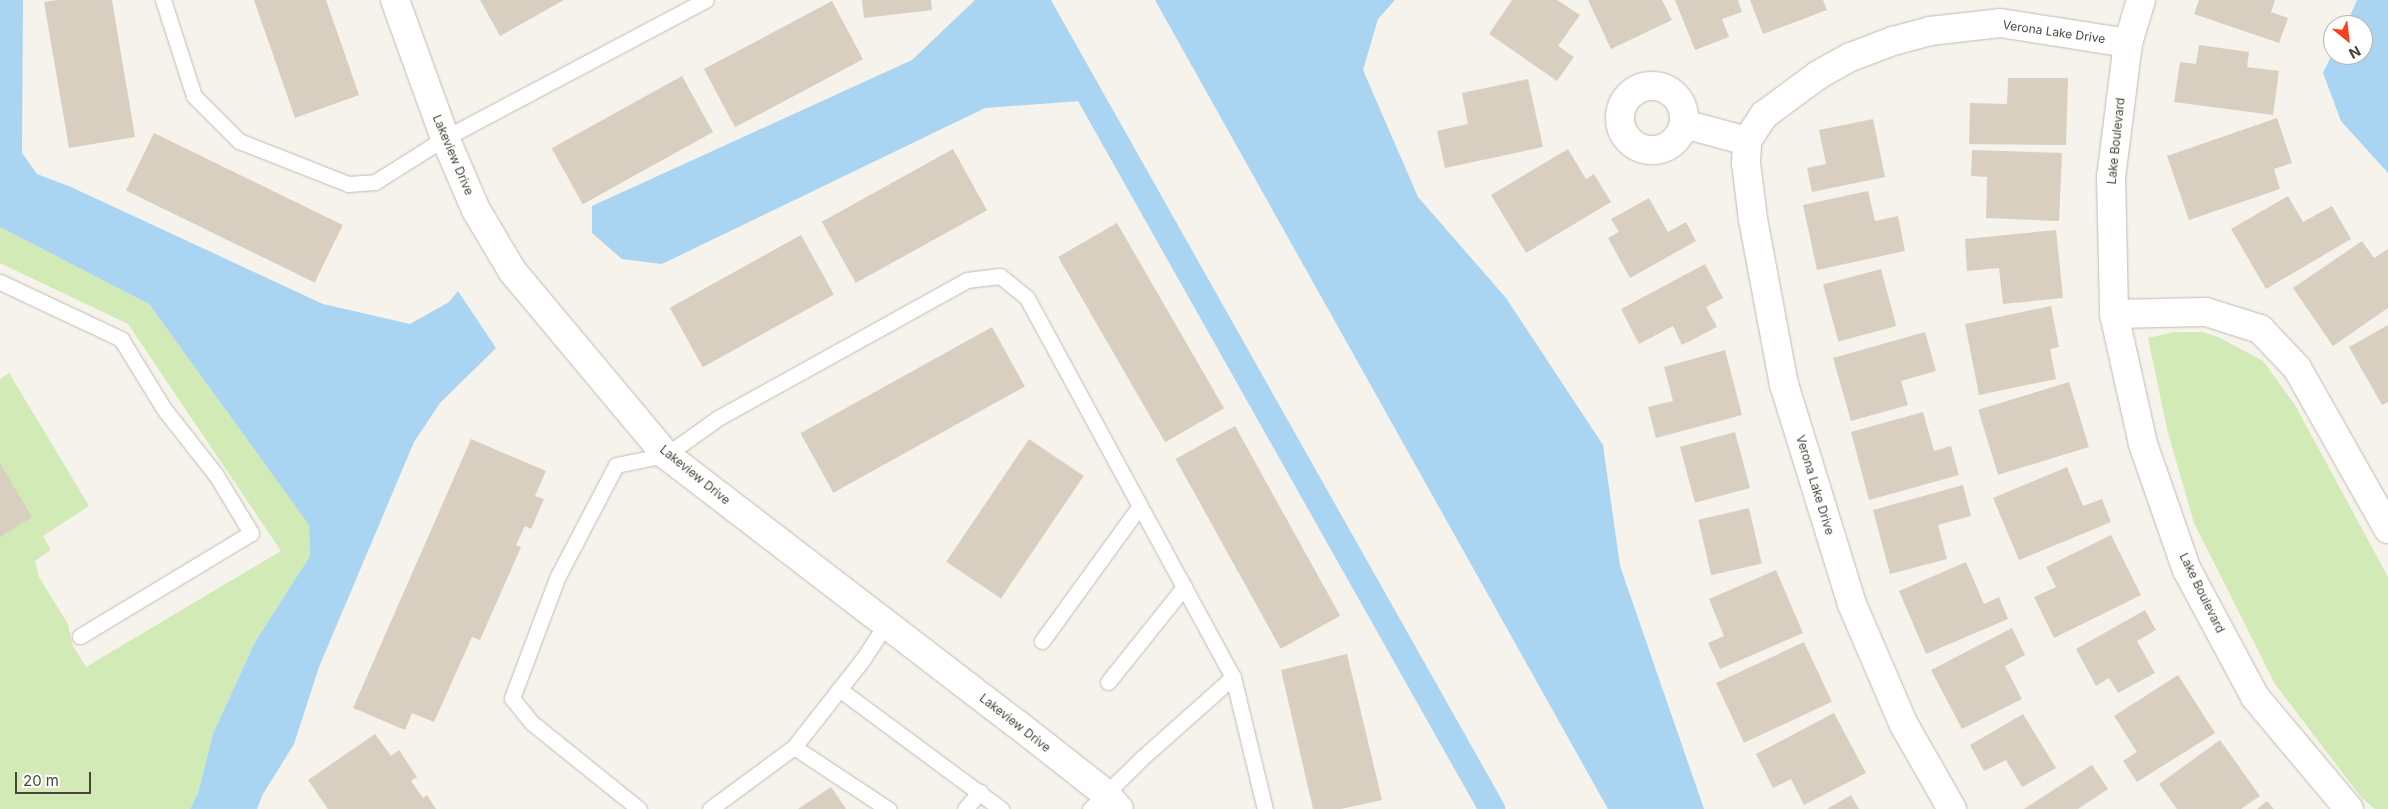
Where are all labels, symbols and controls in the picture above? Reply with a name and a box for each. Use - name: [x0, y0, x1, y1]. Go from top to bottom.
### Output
- north arrow: [2323, 15, 2373, 65]
- street label: Verona Lake Drive: [2002, 18, 2106, 46]
- text: N: [2346, 43, 2364, 63]
- street label: Lake Boulevard: [2104, 97, 2128, 185]
- street label: Lakeview Drive: [430, 113, 476, 197]
- street label: Verona Lake Drive: [1793, 433, 1837, 537]
- street label: Lakeview Drive: [657, 442, 733, 508]
- street label: Lake Boulevard: [2176, 551, 2228, 635]
- street label: Lakeview Drive: [977, 691, 1053, 755]
- scale bar: [18, 762, 94, 794]
- text: 20 m: [23, 771, 59, 790]

